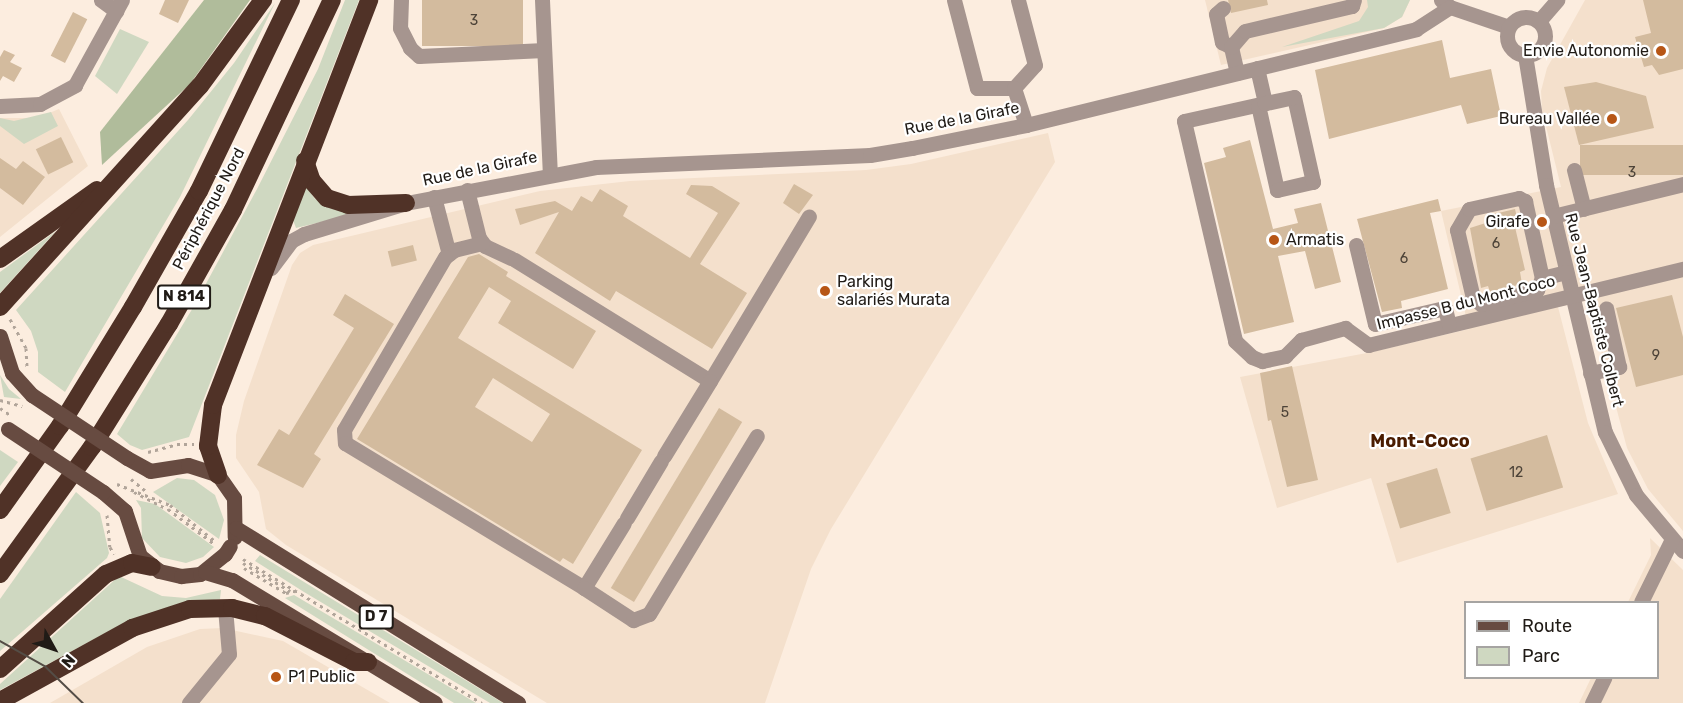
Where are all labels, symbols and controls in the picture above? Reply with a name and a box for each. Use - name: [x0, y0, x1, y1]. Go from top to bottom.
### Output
- house number: 3: [470, 13, 478, 29]
- place label: Envie Autonomie: [1523, 41, 1649, 61]
- marker: Envie Autonomie: [1654, 44, 1668, 58]
- street label: Rue de la Girafe: [903, 98, 1021, 140]
- place label: Bureau Vallée: [1498, 109, 1600, 129]
- marker: Bureau Vallée: [1605, 112, 1619, 126]
- street label: Périphérique Nord: [169, 145, 249, 273]
- street label: Rue de la Girafe: [421, 148, 539, 190]
- house number: 3: [1628, 165, 1636, 181]
- street label: Rue Jean-Baptiste Colbert: [1561, 211, 1627, 409]
- place label: Girafe: [1486, 212, 1530, 232]
- marker: Girafe: [1535, 215, 1549, 229]
- place label: Armatis: [1286, 230, 1344, 250]
- marker: Armatis: [1267, 233, 1281, 247]
- house number: 6: [1492, 236, 1500, 252]
- house number: 6: [1400, 251, 1408, 267]
- place label: Parking salariés Murata: [837, 272, 950, 310]
- street label: Impasse B du Mont Coco: [1375, 272, 1557, 334]
- marker: Parking salariés Murata: [818, 284, 832, 298]
- road number: N 814: [157, 285, 211, 309]
- house number: 9: [1652, 348, 1660, 364]
- house number: 5: [1281, 405, 1289, 421]
- district label: Mont-Coco: [1370, 430, 1470, 452]
- house number: 12: [1509, 465, 1523, 481]
- legend: [1464, 601, 1659, 679]
- road number: D 7: [358, 605, 394, 629]
- text: Route: [1522, 615, 1572, 637]
- north arrow: [24, 619, 84, 679]
- text: Parc: [1522, 645, 1560, 667]
- text: N: [57, 650, 79, 671]
- place label: P1 Public: [288, 667, 355, 687]
- marker: P1 Public: [269, 670, 283, 684]

